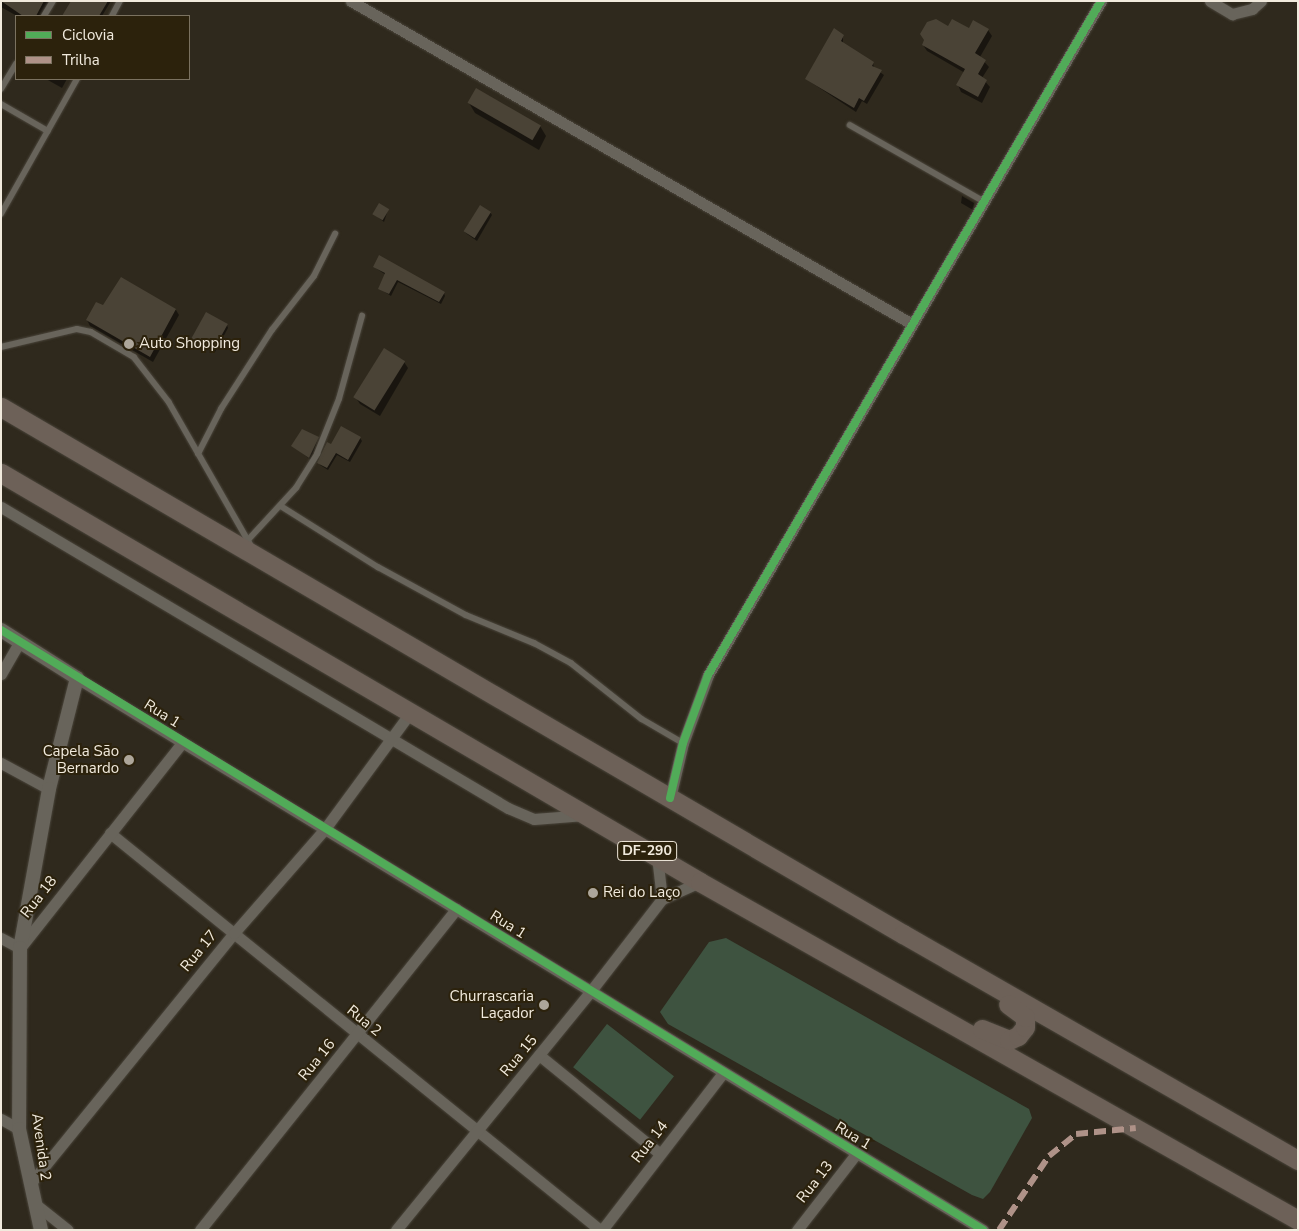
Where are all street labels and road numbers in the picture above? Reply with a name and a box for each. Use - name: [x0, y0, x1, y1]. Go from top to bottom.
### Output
- street label: Rua 1: [141, 696, 183, 732]
- road number: DF-290: [617, 839, 677, 862]
- street label: Rua 18: [17, 872, 61, 922]
- street label: Rua 1: [487, 907, 529, 943]
- street label: Rua 17: [177, 927, 221, 975]
- street label: Rua 2: [343, 1002, 385, 1040]
- street label: Rua 15: [497, 1032, 541, 1080]
- street label: Rua 16: [295, 1036, 339, 1084]
- street label: Avenida 2: [27, 1112, 55, 1182]
- street label: Rua 14: [628, 1117, 672, 1167]
- street label: Rua 1: [832, 1118, 874, 1154]
- street label: Rua 13: [793, 1157, 837, 1207]

